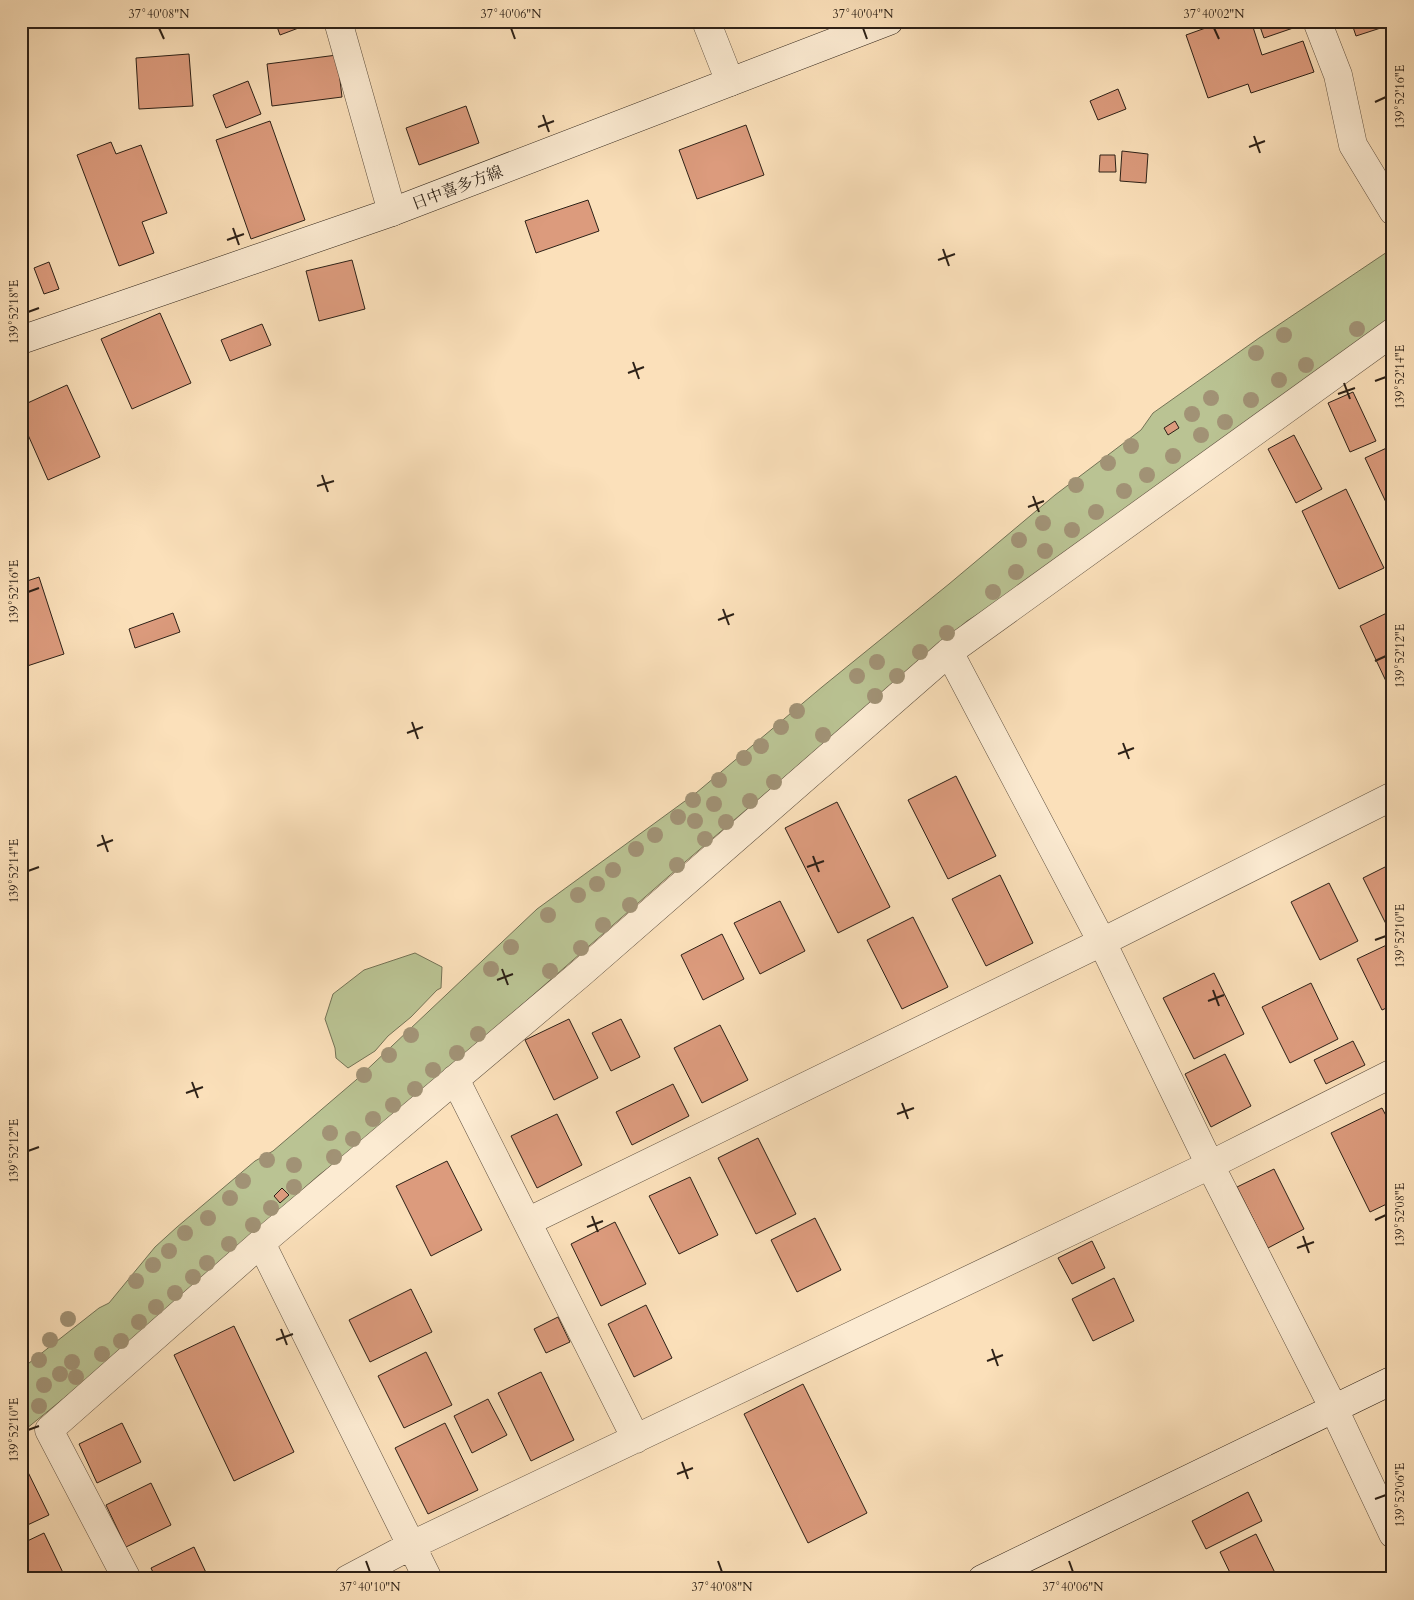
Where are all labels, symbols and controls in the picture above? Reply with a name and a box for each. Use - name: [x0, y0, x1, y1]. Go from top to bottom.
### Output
- text: 37°40'08"N: [129, 6, 190, 22]
- text: 37°40'06"N: [481, 6, 542, 22]
- text: 37°40'04"N: [833, 6, 894, 22]
- text: 37°40'02"N: [1184, 6, 1245, 22]
- text: 139°52'16"E: [1392, 65, 1408, 129]
- street label: 日中喜多方線: [409, 160, 506, 215]
- text: 139°52'18"E: [6, 280, 22, 344]
- text: 139°52'14"E: [1392, 345, 1408, 409]
- text: 139°52'16"E: [6, 560, 22, 624]
- text: 139°52'12"E: [1392, 624, 1408, 688]
- text: 139°52'14"E: [6, 839, 22, 903]
- text: 139°52'10"E: [1392, 904, 1408, 968]
- text: 139°52'12"E: [6, 1119, 22, 1183]
- text: 139°52'08"E: [1392, 1183, 1408, 1247]
- text: 139°52'10"E: [6, 1398, 22, 1462]
- text: 139°52'06"E: [1392, 1463, 1408, 1527]
- text: 37°40'10"N: [340, 1579, 401, 1595]
- text: 37°40'08"N: [692, 1579, 753, 1595]
- text: 37°40'06"N: [1043, 1579, 1104, 1595]

